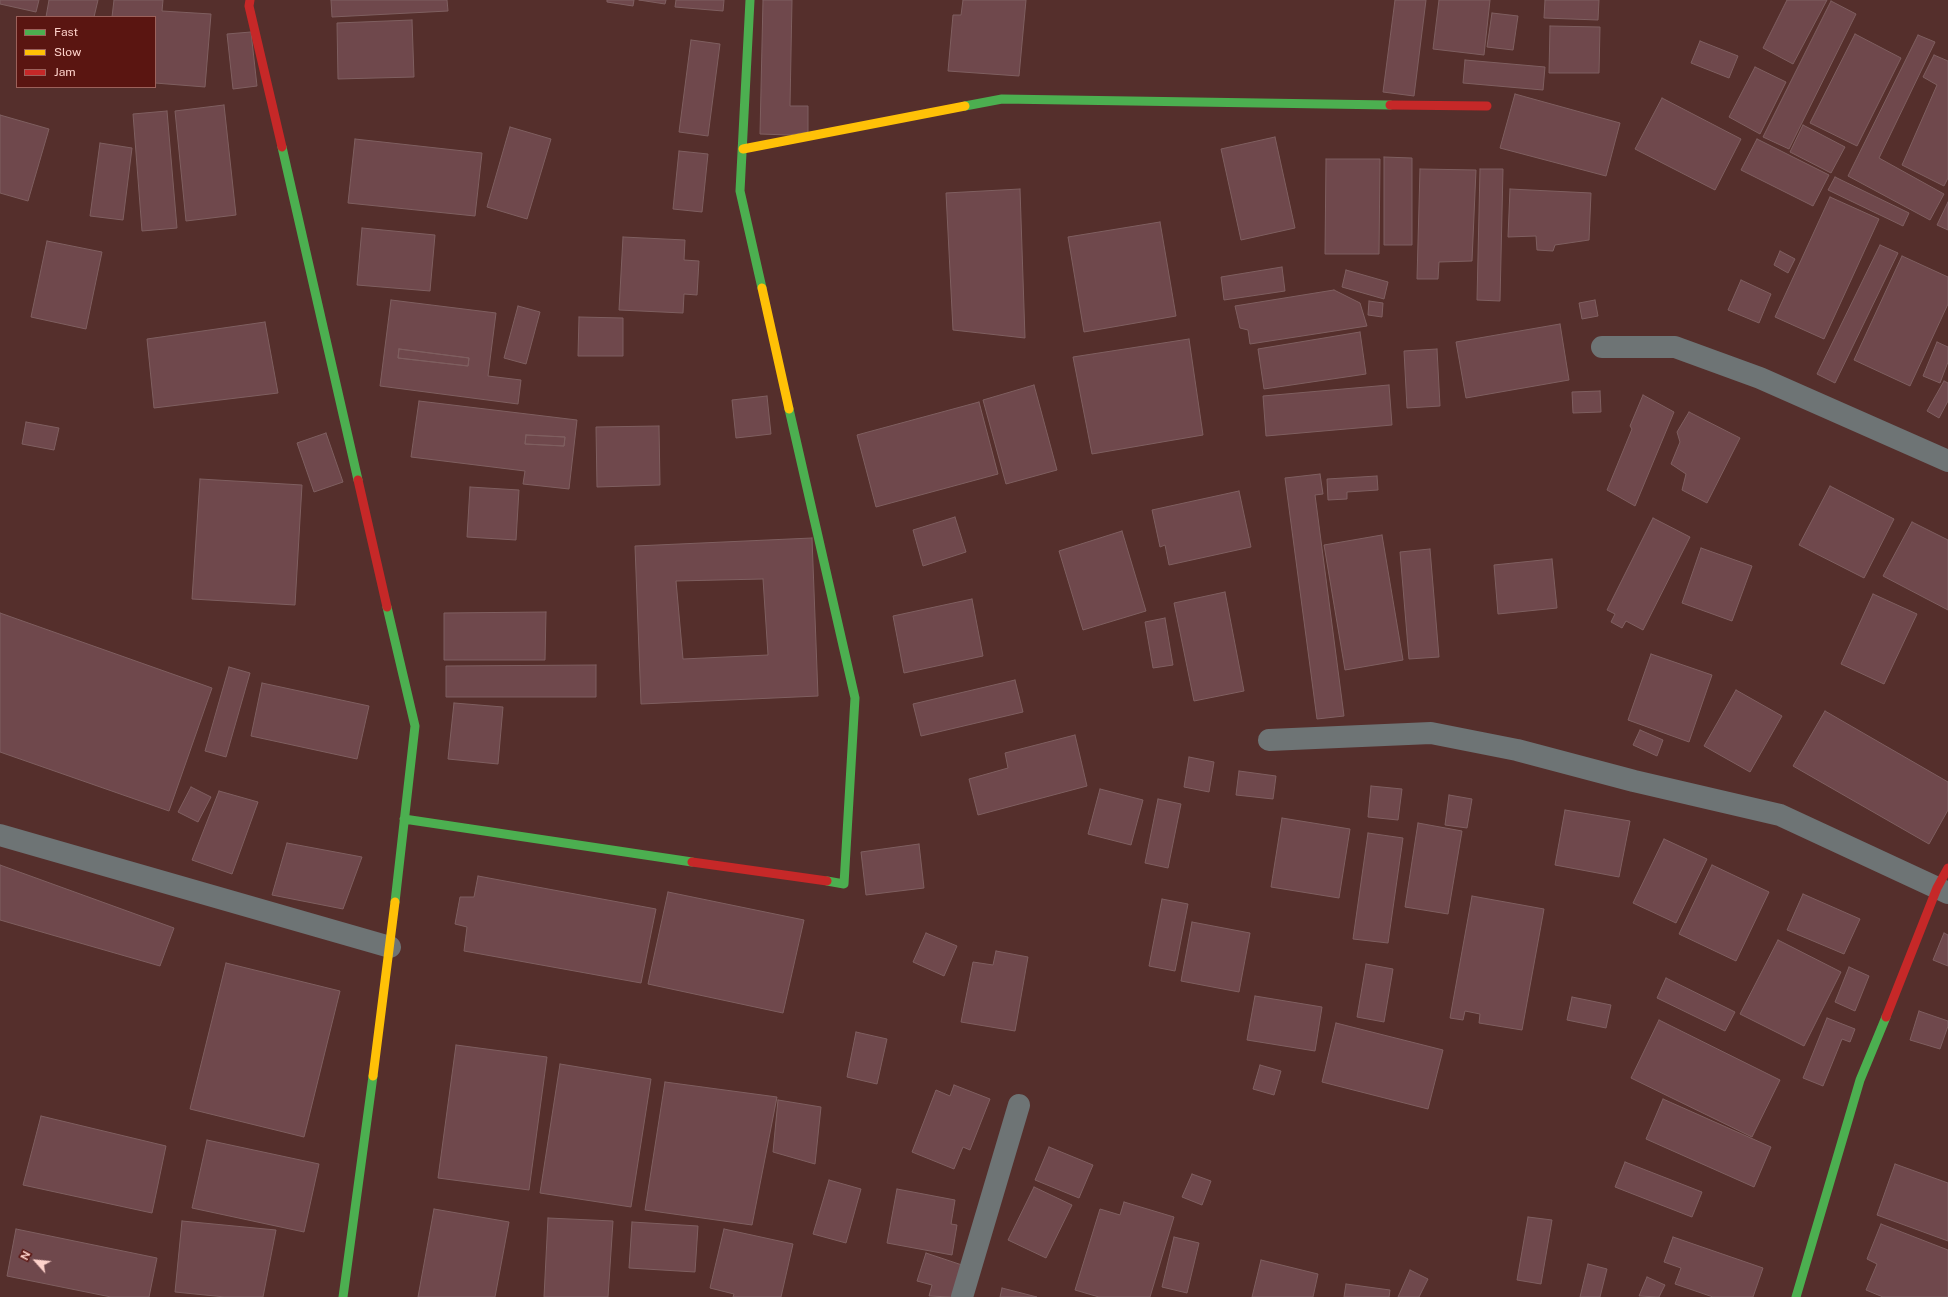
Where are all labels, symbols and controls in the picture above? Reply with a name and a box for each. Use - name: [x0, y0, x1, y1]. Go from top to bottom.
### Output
- legend: [16, 16, 156, 88]
- text: Fast: [54, 25, 78, 39]
- text: Slow: [54, 45, 81, 59]
- text: Jam: [54, 65, 76, 79]
- north arrow: [16, 1241, 56, 1281]
- text: N: [18, 1249, 33, 1262]

